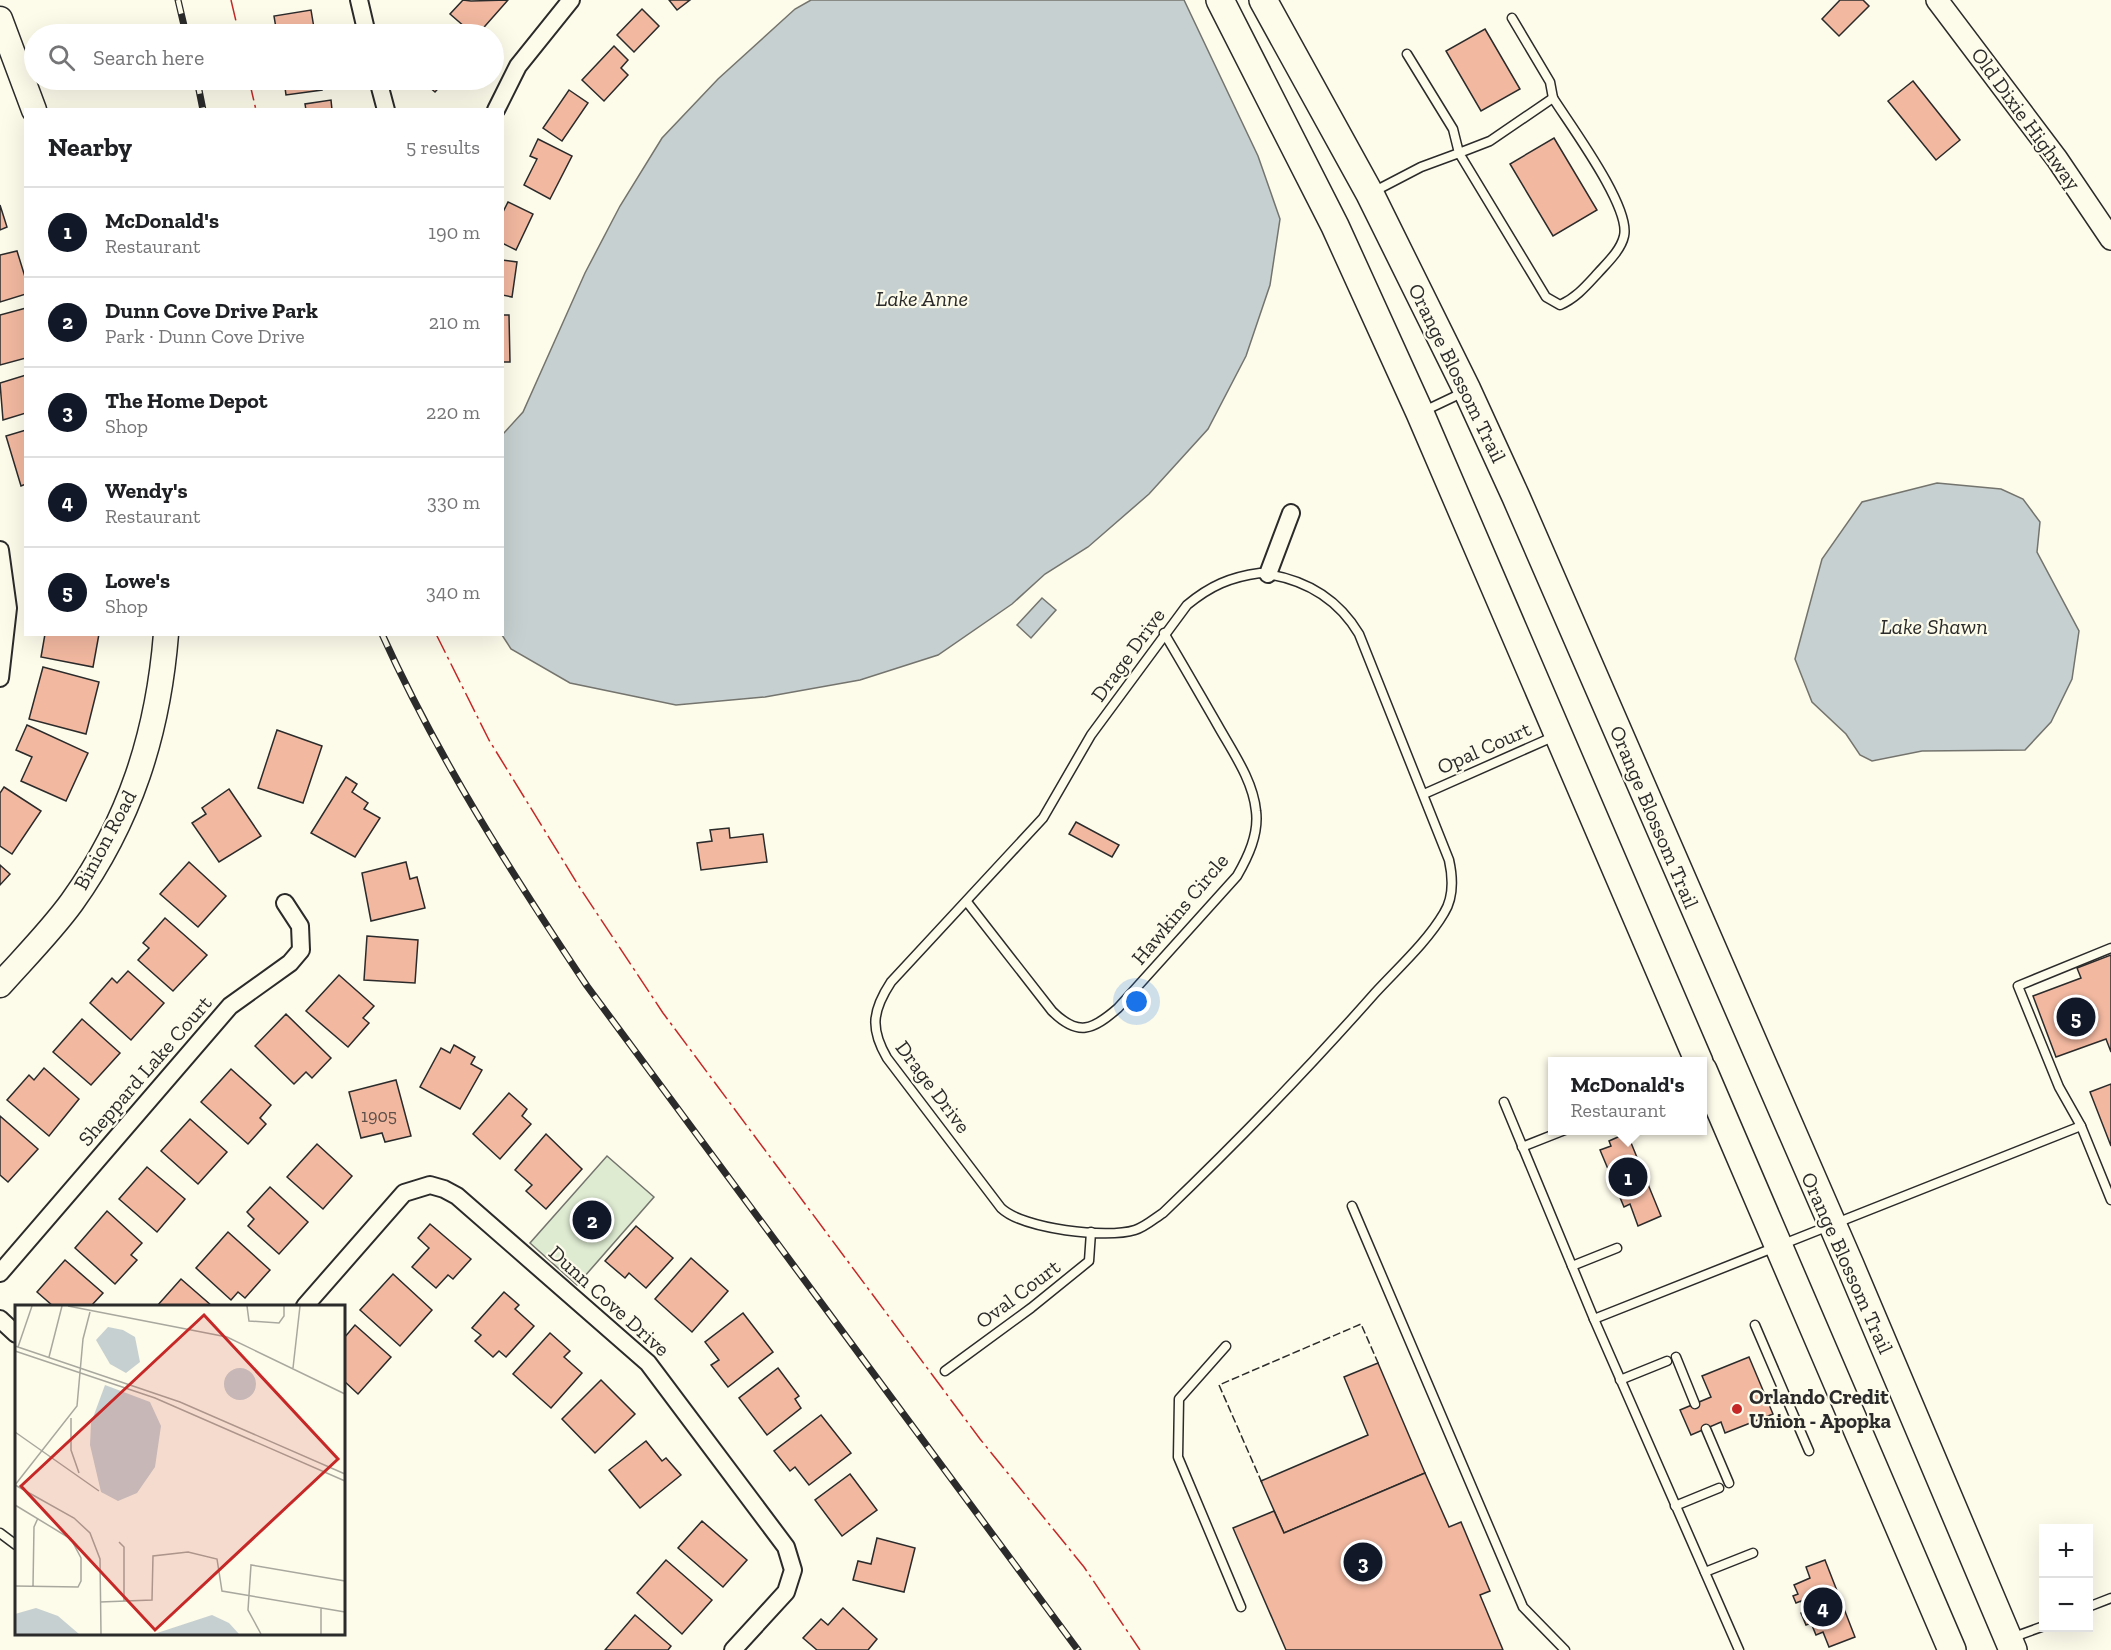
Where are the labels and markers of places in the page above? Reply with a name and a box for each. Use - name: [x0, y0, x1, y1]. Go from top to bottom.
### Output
- pin: 5: [2056, 994, 2096, 1040]
- pin: 1: [1608, 1154, 1648, 1200]
- pin: 2: [572, 1198, 612, 1242]
- place label: Orlando Credit Union - Apopka: [1749, 1384, 1892, 1433]
- marker: Orlando Credit Union - Apopka: [1730, 1402, 1744, 1416]
- pin: 3: [1344, 1540, 1382, 1584]
- pin: 4: [1804, 1584, 1842, 1630]

